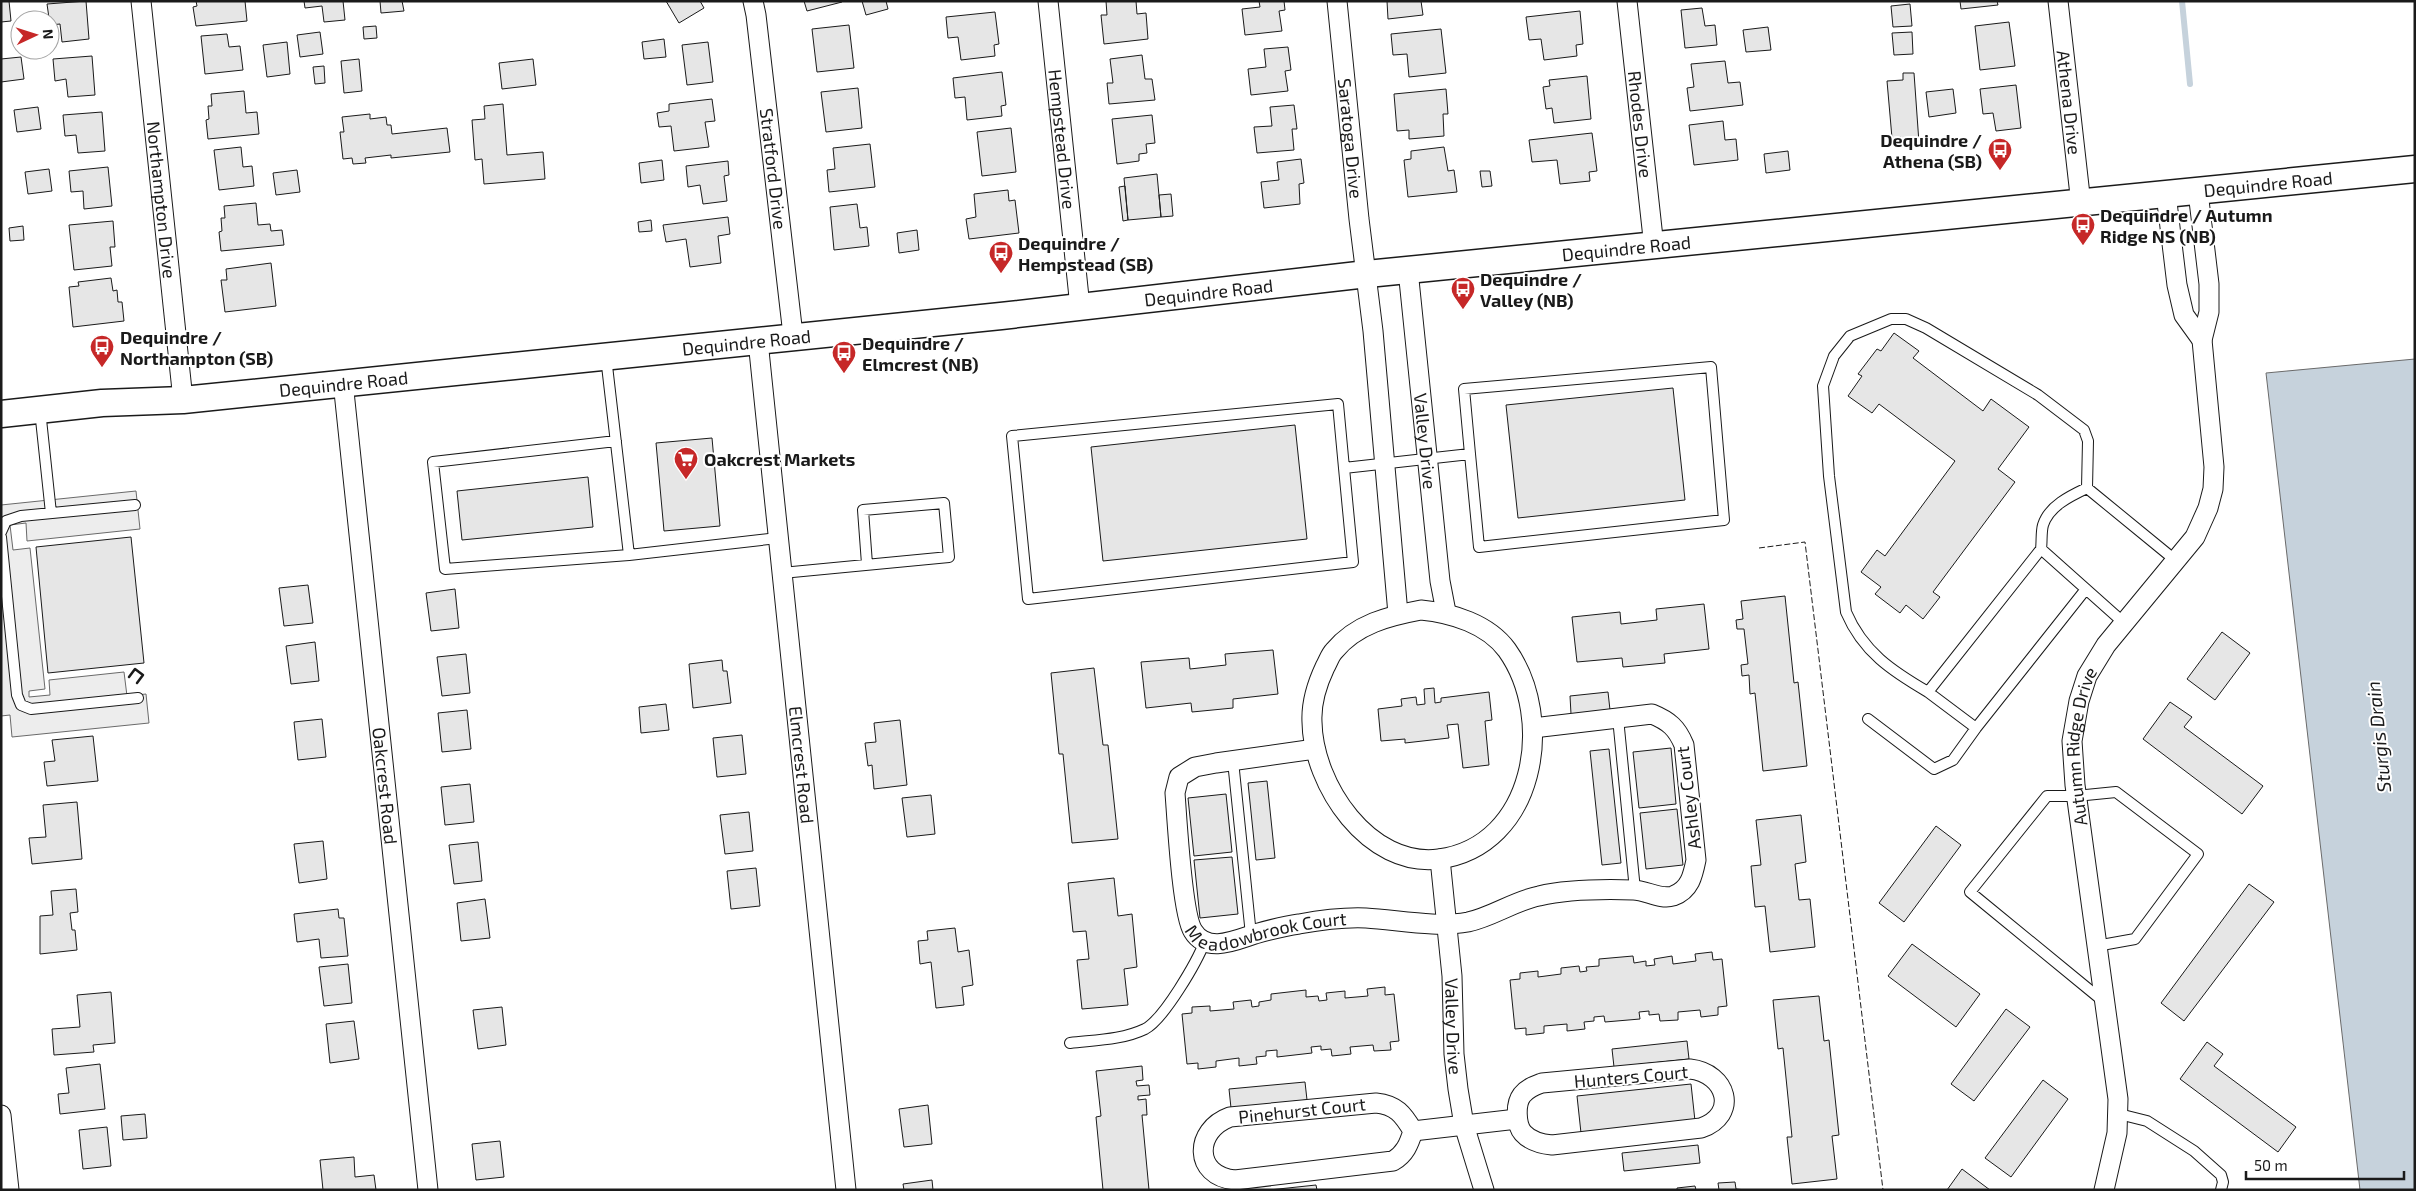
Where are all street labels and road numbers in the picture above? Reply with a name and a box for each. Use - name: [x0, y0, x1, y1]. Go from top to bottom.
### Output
- street label: Athena Drive: [2053, 49, 2086, 156]
- street label: Hempstead Drive: [1044, 68, 1081, 210]
- street label: Rhodes Drive: [1624, 70, 1657, 179]
- street label: Saratoga Drive: [1334, 77, 1368, 200]
- street label: Stratford Drive: [756, 107, 792, 230]
- street label: Northampton Drive: [143, 120, 181, 280]
- street label: Dequindre Road: [2203, 166, 2334, 201]
- street label: Dequindre Road: [1561, 231, 1692, 265]
- street label: Dequindre Road: [1143, 274, 1274, 310]
- street label: Dequindre Road: [681, 325, 812, 360]
- street label: Dequindre Road: [278, 366, 409, 401]
- street label: Valley Drive: [1410, 392, 1441, 490]
- street label: Autumn Ridge Drive: [2061, 662, 2101, 827]
- street label: Elmcrest Road: [785, 705, 819, 825]
- street label: Oakcrest Road: [368, 726, 403, 846]
- street label: Ashley Court: [1671, 745, 1705, 851]
- street label: Meadowbrook Court: [1189, 907, 1355, 929]
- street label: Valley Drive: [1441, 978, 1467, 1076]
- street label: Hunters Court: [1573, 1060, 1689, 1092]
- street label: Pinehurst Court: [1237, 1092, 1367, 1128]

